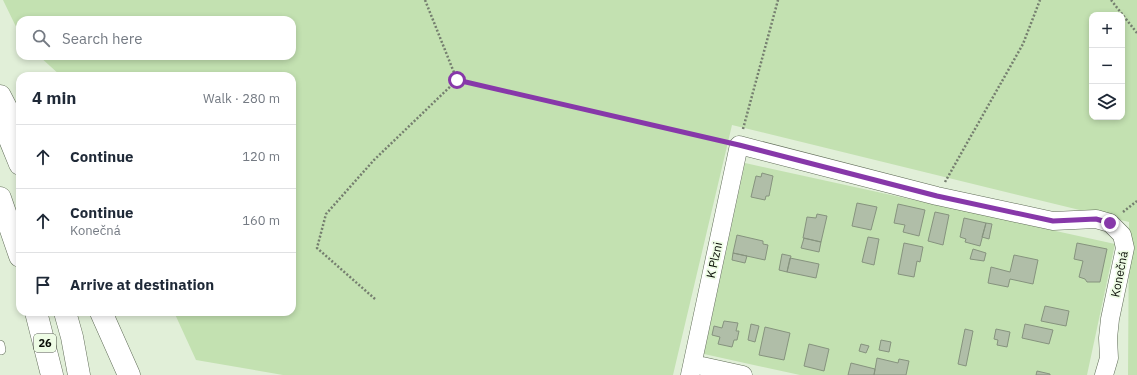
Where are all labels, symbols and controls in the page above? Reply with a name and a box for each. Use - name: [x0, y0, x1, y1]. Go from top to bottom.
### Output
- map controls: [1089, 12, 1125, 120]
- button: +: [1089, 12, 1125, 48]
- search box: [16, 16, 296, 60]
- icon: search: [30, 27, 52, 49]
- text: Search here: [62, 29, 142, 48]
- button: −: [1089, 48, 1125, 84]
- route start: [448, 71, 466, 89]
- button: layers: [1089, 84, 1125, 120]
- text: 4 min: [32, 87, 76, 109]
- text: Walk · 280 m: [203, 90, 280, 107]
- icon: ahead: [32, 146, 54, 168]
- text: Continue: [70, 147, 134, 166]
- text: 120 m: [242, 148, 280, 165]
- text: Continue: [70, 203, 134, 222]
- icon: ahead: [32, 210, 54, 232]
- text: 160 m: [242, 212, 280, 229]
- route end: [1101, 214, 1119, 232]
- text: Konečná: [70, 222, 121, 239]
- street label: K Plzni: [703, 241, 725, 279]
- street label: Konečná: [1107, 249, 1131, 298]
- icon: arrive: [32, 274, 54, 296]
- text: Arrive at destination: [70, 275, 214, 294]
- road number: 26: [34, 334, 56, 352]

